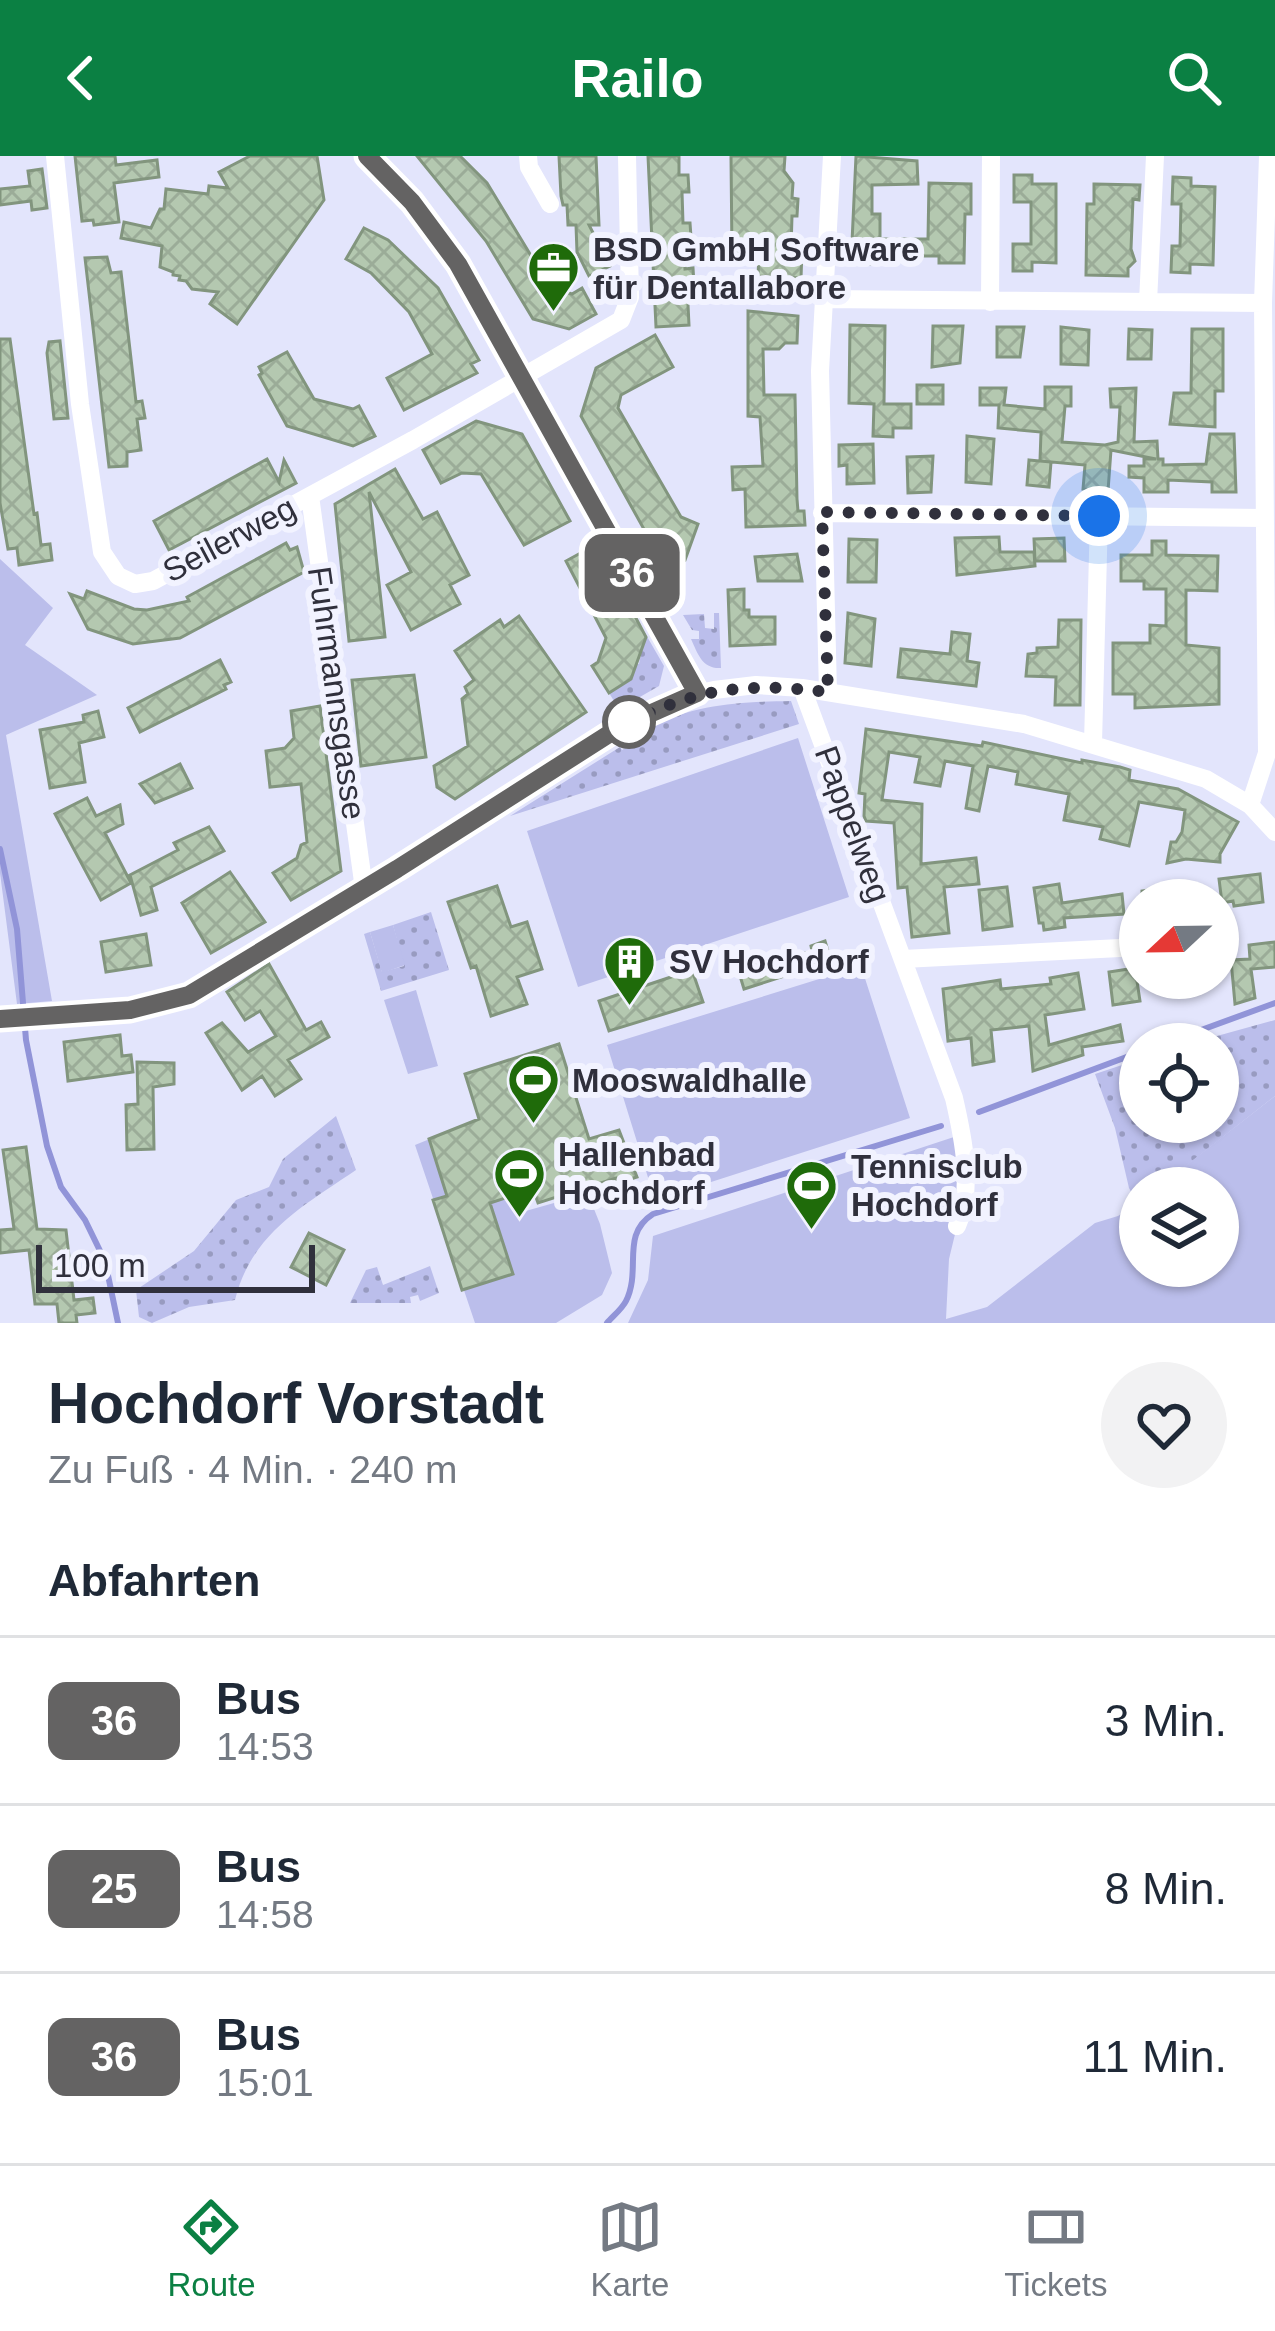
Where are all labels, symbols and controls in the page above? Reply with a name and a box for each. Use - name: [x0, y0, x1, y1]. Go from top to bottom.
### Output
- icon: back: [48, 45, 114, 111]
- icon: search: [1161, 45, 1227, 111]
- text: Railo: [571, 48, 704, 108]
- place label: BSD GmbH Software für Dentallabore: [593, 231, 919, 306]
- office icon: BSD GmbH Software für Dentallabore: [526, 240, 582, 314]
- your location: [1069, 486, 1129, 546]
- street label: Seilerweg: [156, 489, 302, 589]
- line badge: 36: [578, 534, 686, 612]
- text: 36: [609, 549, 655, 596]
- street label: Fuhrmannsgasse: [301, 564, 373, 822]
- unlabelled marker: [604, 697, 654, 747]
- street label: Pappelweg: [808, 741, 898, 907]
- north arrow: [1119, 879, 1239, 999]
- map controls: [1119, 879, 1239, 1287]
- building icon: SV Hochdorf: [602, 933, 658, 1007]
- place label: SV Hochdorf: [669, 943, 870, 980]
- button: locate: [1119, 1023, 1239, 1143]
- sports icon: Mooswaldhalle: [505, 1052, 561, 1126]
- place label: Mooswaldhalle: [572, 1062, 807, 1099]
- place label: Hallenbad Hochdorf: [558, 1136, 716, 1211]
- sports icon: Hallenbad Hochdorf: [491, 1145, 547, 1219]
- place label: Tennisclub Hochdorf: [851, 1148, 1023, 1223]
- sports icon: Tennisclub Hochdorf: [784, 1157, 840, 1231]
- button: layers: [1119, 1167, 1239, 1287]
- scale bar: [36, 1239, 315, 1292]
- text: 100 m: [54, 1247, 146, 1284]
- button: heart: [1101, 1362, 1227, 1488]
- text: Hochdorf Vorstadt: [48, 1371, 544, 1435]
- text: Zu Fuß · 4 Min. · 240 m: [48, 1448, 458, 1491]
- text: Abfahrten: [48, 1555, 261, 1606]
- text: Bus: [216, 1673, 301, 1724]
- text: 3 Min.: [1104, 1695, 1227, 1746]
- text: 36: [91, 1697, 137, 1744]
- text: 14:53: [216, 1725, 314, 1768]
- text: Bus: [216, 1841, 301, 1892]
- text: 8 Min.: [1104, 1863, 1227, 1914]
- text: 25: [91, 1865, 137, 1912]
- text: 14:58: [216, 1893, 314, 1936]
- text: Bus: [216, 2009, 301, 2060]
- text: 11 Min.: [1083, 2031, 1227, 2082]
- text: 36: [91, 2033, 137, 2080]
- text: 15:01: [216, 2061, 314, 2104]
- tab: Route: [167, 2194, 256, 2304]
- tab: Karte: [590, 2194, 669, 2304]
- tab: Tickets: [1004, 2194, 1108, 2304]

